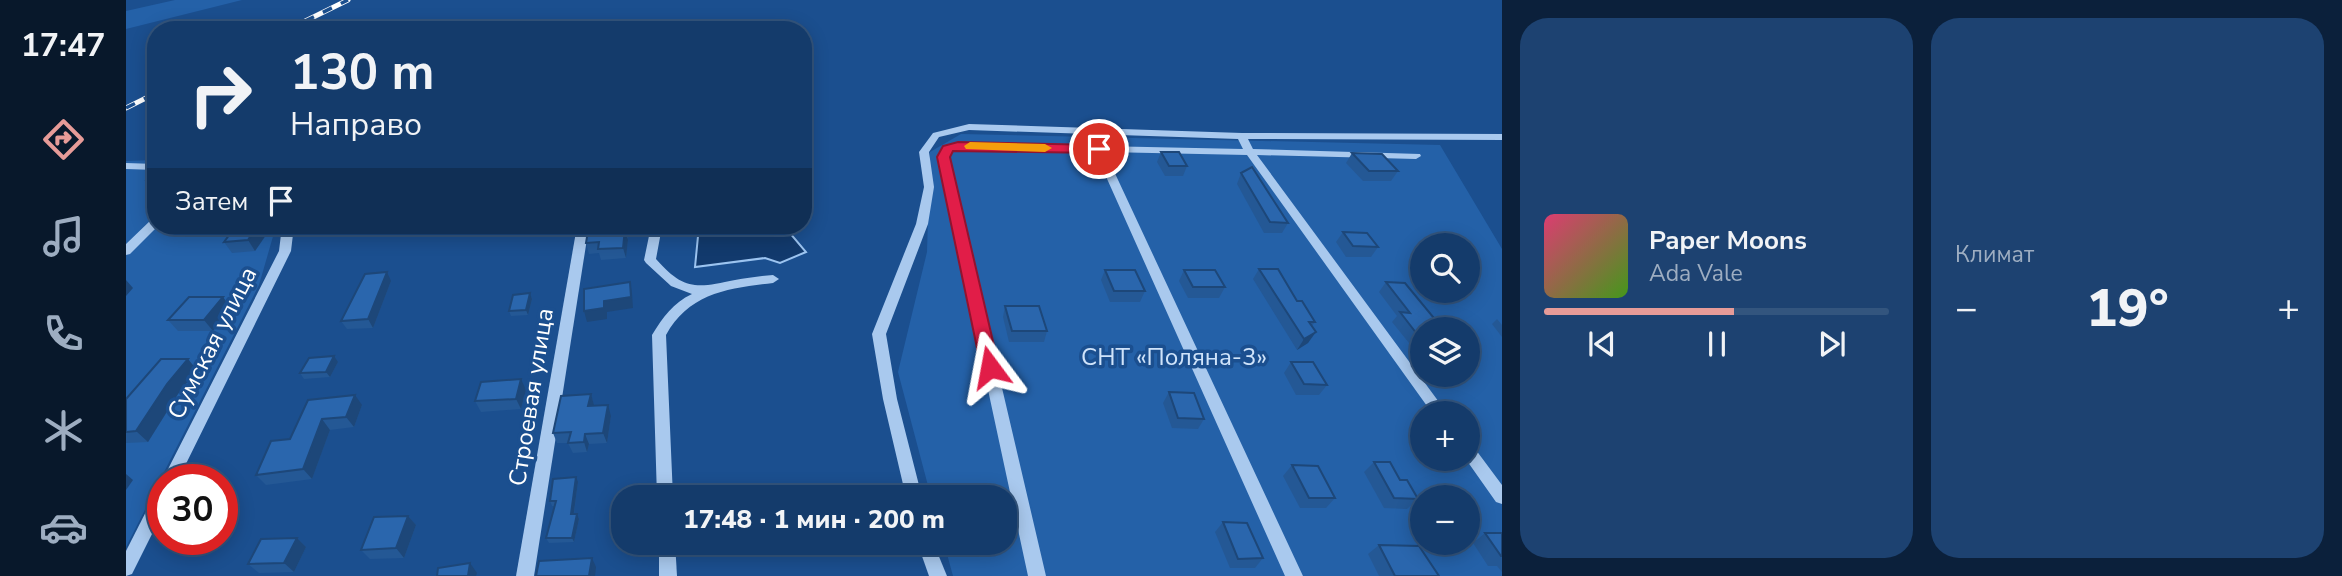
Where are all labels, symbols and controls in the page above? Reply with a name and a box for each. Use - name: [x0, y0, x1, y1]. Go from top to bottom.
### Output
- text: 17:47: [21, 24, 105, 67]
- text: 130 m: [290, 39, 434, 106]
- icon: right: [175, 49, 266, 140]
- text: Направо: [290, 103, 422, 146]
- icon: directions: [39, 115, 88, 164]
- pin: [1069, 119, 1129, 179]
- icon: arrive: [1080, 130, 1118, 168]
- icon: arrive: [262, 182, 300, 220]
- text: Затем: [175, 184, 248, 219]
- icon: music: [39, 212, 88, 261]
- text: Paper Moons: [1649, 223, 1807, 258]
- map controls: [1410, 233, 1480, 555]
- button: search: [1410, 233, 1480, 303]
- text: Климат: [1955, 239, 2034, 270]
- text: Ada Vale: [1649, 258, 1743, 289]
- street label: Сумская улица: [160, 261, 264, 425]
- text: 19°: [2086, 273, 2169, 344]
- text: −: [1955, 283, 1978, 334]
- text: +: [2277, 283, 2300, 334]
- street label: Строевая улица: [501, 306, 561, 488]
- icon: phone: [39, 309, 88, 358]
- button: layers: [1410, 317, 1480, 387]
- icon: previous: [1583, 325, 1621, 363]
- icon: pause: [1698, 325, 1736, 363]
- icon: next: [1813, 325, 1851, 363]
- position arrow: [953, 330, 1027, 404]
- park label: СНТ «Поляна-3»: [1081, 341, 1267, 373]
- button: +: [1410, 401, 1480, 471]
- icon: climate: [39, 406, 88, 455]
- speed limit sign: 30: [147, 464, 238, 555]
- button: −: [1410, 485, 1480, 555]
- text: 17:48 · 1 мин · 200 m: [683, 502, 945, 537]
- icon: car: [39, 503, 88, 552]

